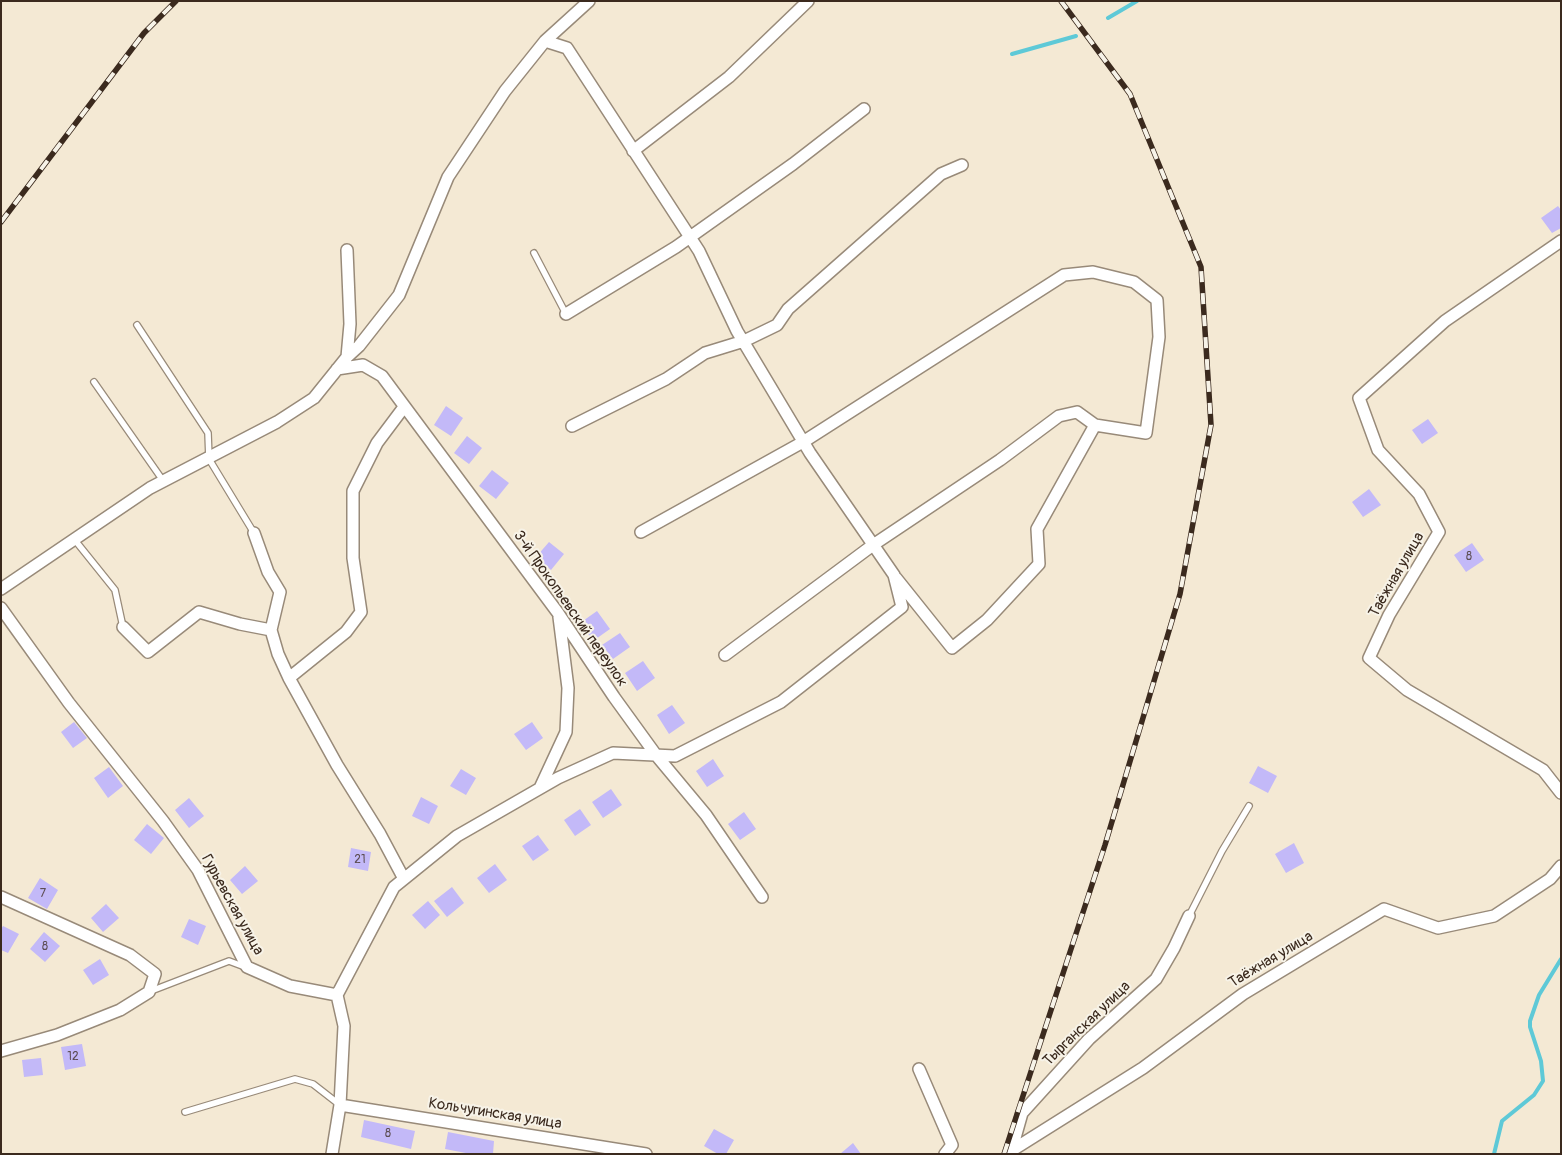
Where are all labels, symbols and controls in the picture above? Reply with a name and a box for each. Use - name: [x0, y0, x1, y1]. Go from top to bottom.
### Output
- street label: 3-й Прокопьевский переулок: [509, 527, 631, 691]
- street label: Таёжная улица: [1365, 529, 1429, 621]
- house number: 8: [1466, 550, 1472, 564]
- street label: Гурьевская улица: [197, 852, 267, 958]
- house number: 21: [354, 853, 366, 867]
- house number: 7: [40, 887, 46, 901]
- street label: Таёжная улица: [1226, 928, 1316, 992]
- house number: 8: [42, 940, 48, 954]
- street label: Тырганская улица: [1040, 978, 1134, 1070]
- house number: 12: [67, 1050, 79, 1064]
- street label: Кольчугинская улица: [427, 1095, 563, 1133]
- house number: 8: [385, 1127, 391, 1141]

